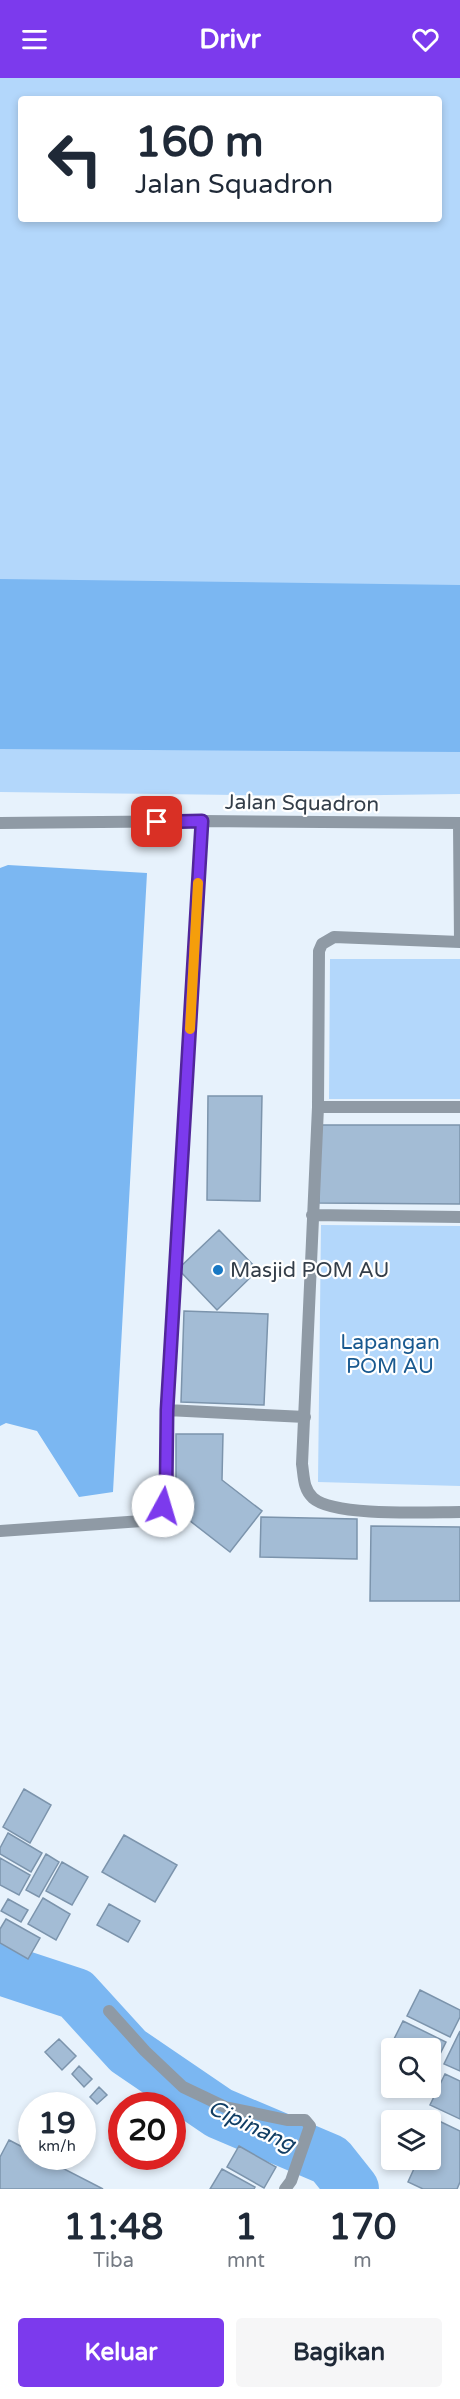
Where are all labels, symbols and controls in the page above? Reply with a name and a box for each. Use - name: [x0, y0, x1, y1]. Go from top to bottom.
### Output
- icon: menu: [18, 23, 51, 56]
- text: Drivr: [199, 23, 261, 56]
- icon: heart: [409, 23, 442, 56]
- text: 160 m: [135, 117, 264, 168]
- icon: left: [36, 120, 114, 198]
- text: Jalan Squadron: [135, 168, 333, 201]
- street label: Jalan Squadron: [225, 790, 379, 817]
- pin: [131, 796, 182, 847]
- icon: arrive: [140, 805, 173, 838]
- place label: Masjid POM AU: [230, 1258, 390, 1283]
- marker: Masjid POM AU: [211, 1263, 225, 1277]
- park label: Lapangan POM AU: [340, 1330, 440, 1379]
- position arrow: [131, 1474, 195, 1538]
- map controls: [381, 2038, 441, 2170]
- button: search: [381, 2038, 441, 2098]
- speed limit sign: 20: [108, 2092, 186, 2170]
- water label: Cipinang: [204, 2094, 300, 2158]
- text: 19: [38, 2105, 76, 2142]
- button: layers: [381, 2110, 441, 2170]
- text: km/h: [38, 2137, 76, 2155]
- text: 11:48: [64, 2206, 163, 2249]
- text: 1: [235, 2206, 257, 2249]
- text: 170: [329, 2206, 396, 2249]
- text: Tiba: [93, 2249, 134, 2273]
- text: mnt: [227, 2249, 265, 2273]
- text: m: [353, 2249, 372, 2273]
- button: Keluar: [18, 2318, 224, 2387]
- button: Bagikan: [236, 2318, 442, 2387]

